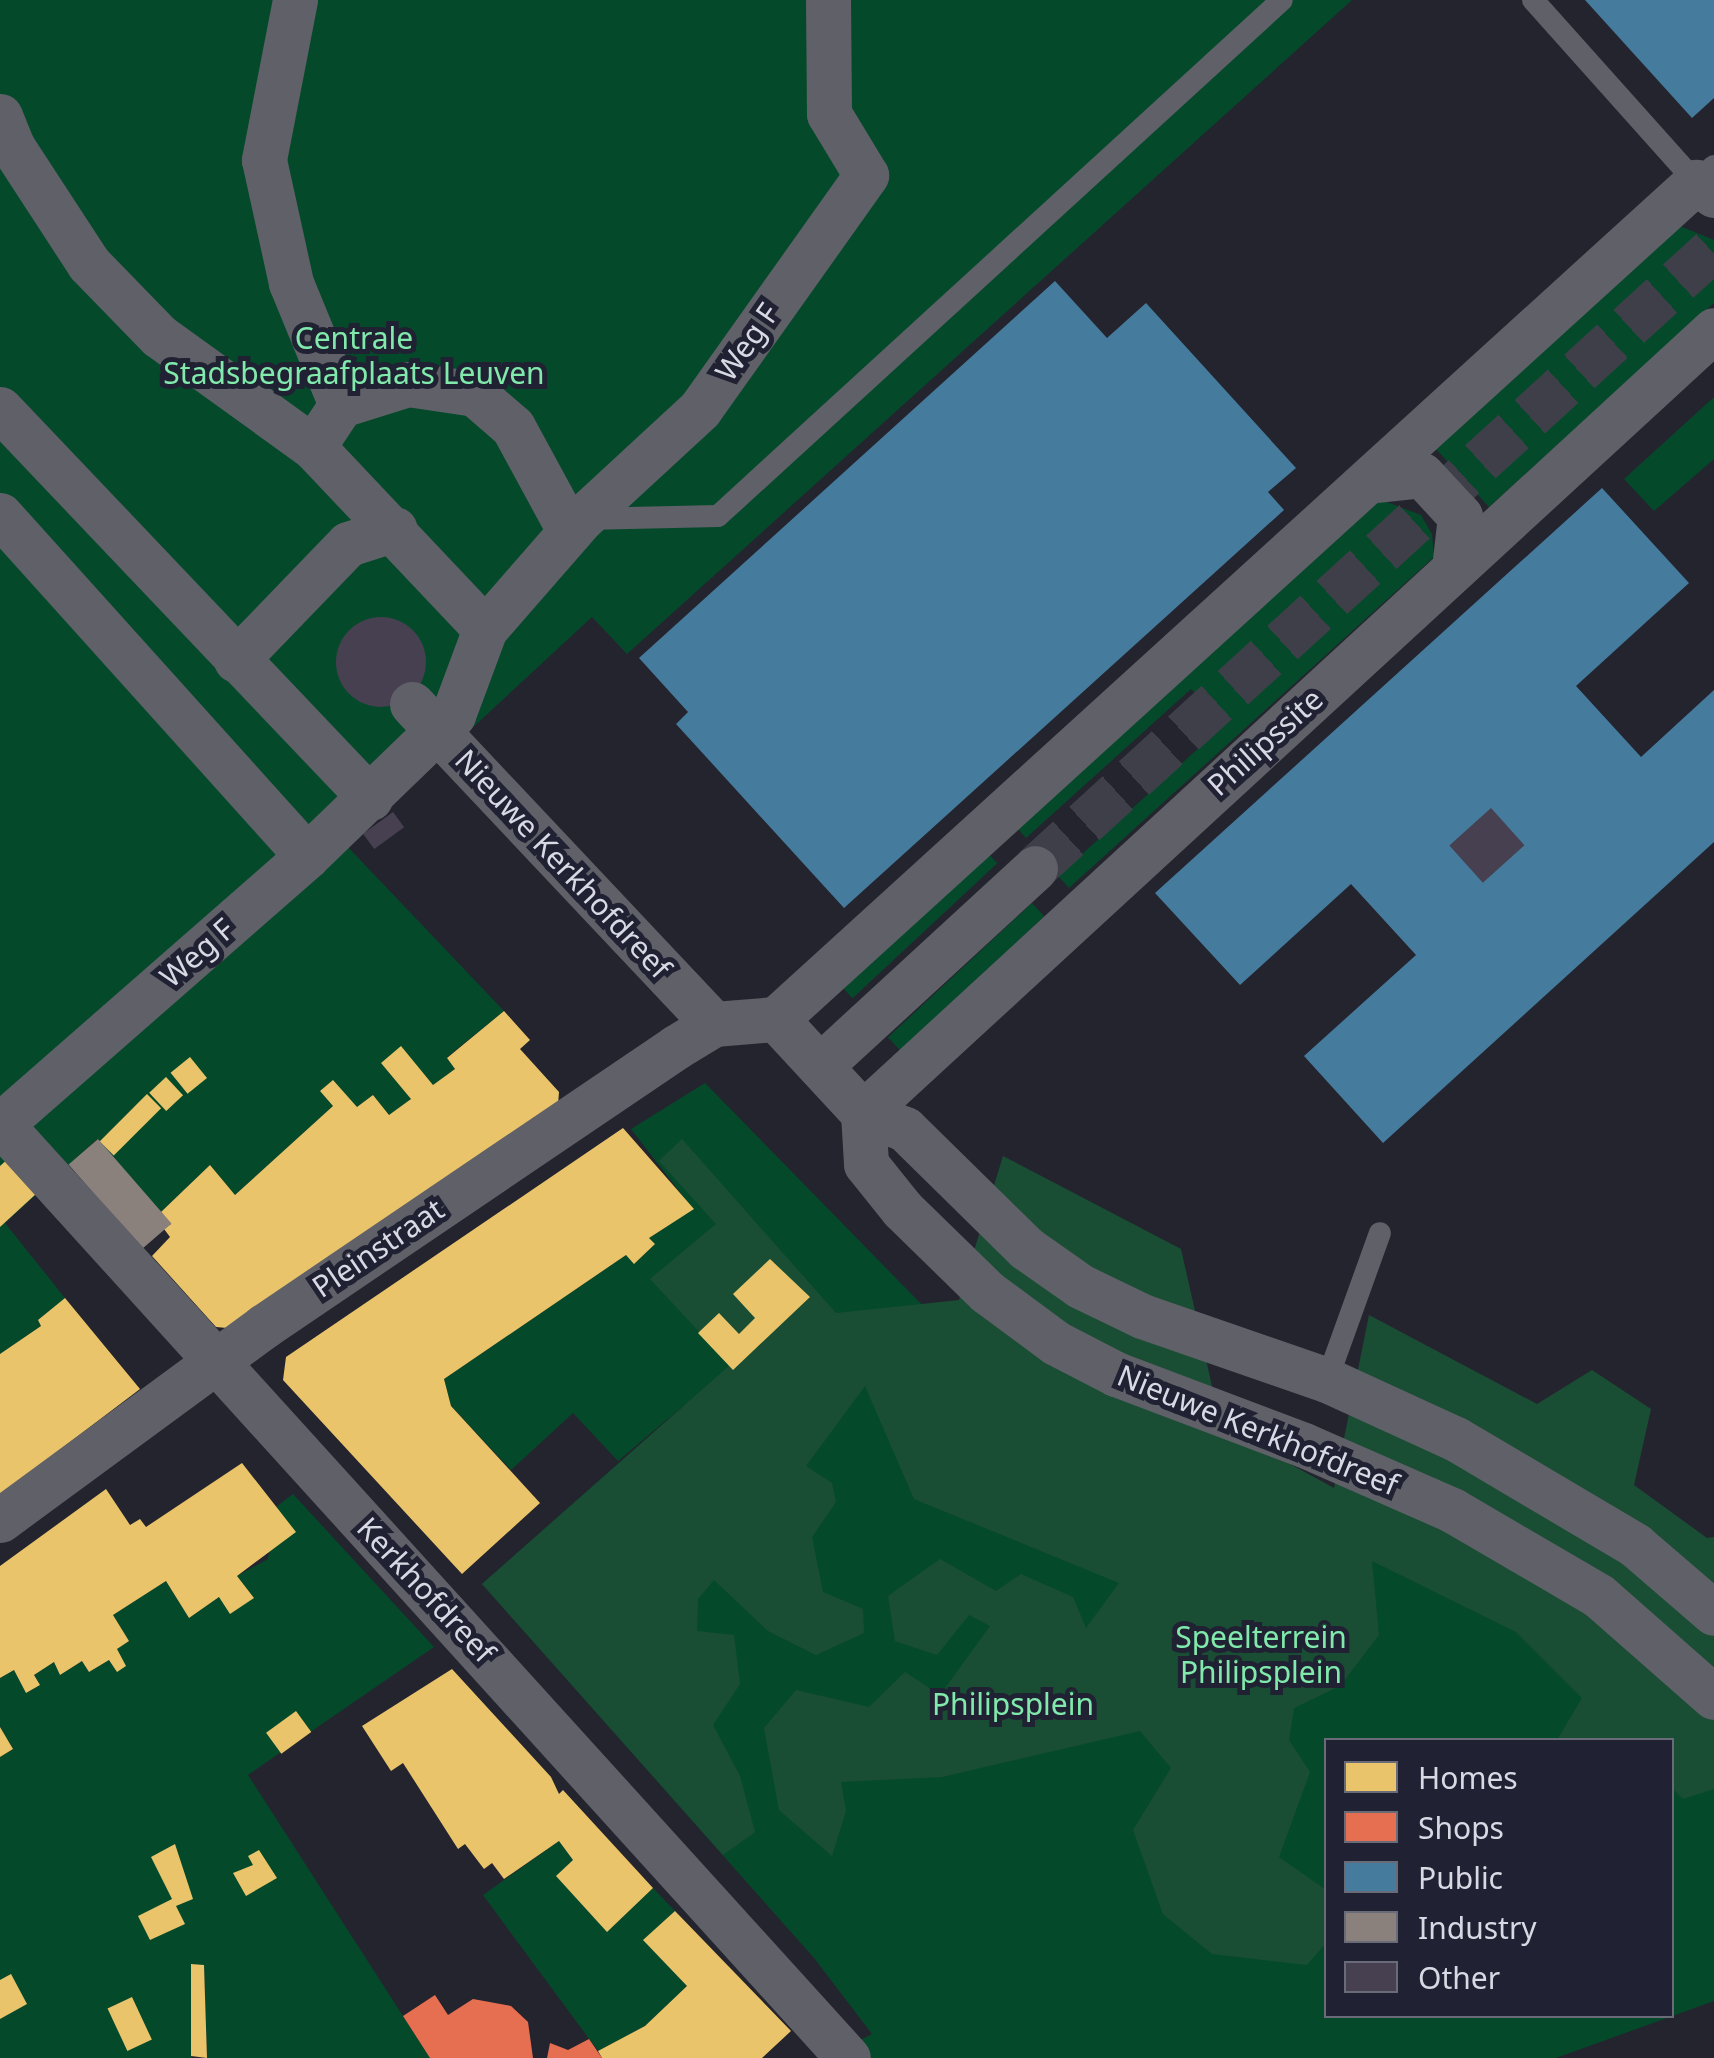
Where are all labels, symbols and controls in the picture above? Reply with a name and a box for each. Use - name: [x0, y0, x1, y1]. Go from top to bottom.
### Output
- street label: Weg F: [708, 296, 786, 388]
- park label: Centrale Stadsbegraafplaats Leuven: [163, 320, 545, 390]
- street label: Philipssite: [1200, 681, 1330, 803]
- street label: Nieuwe Kerkhofdreef: [448, 742, 678, 986]
- street label: Weg F: [153, 911, 241, 995]
- street label: Pleinstraat: [306, 1191, 450, 1305]
- street label: Nieuwe Kerkhofdreef: [1112, 1357, 1404, 1503]
- street label: Kerkhofdreef: [350, 1510, 502, 1670]
- park label: Speelterrein Philipsplein: [1175, 1619, 1347, 1690]
- park label: Philipsplein: [932, 1686, 1094, 1722]
- legend: [1324, 1738, 1674, 2018]
- text: Homes: [1418, 1757, 1518, 1798]
- text: Shops: [1418, 1807, 1504, 1848]
- text: Public: [1418, 1857, 1503, 1898]
- text: Industry: [1418, 1907, 1537, 1948]
- text: Other: [1418, 1957, 1500, 1998]

